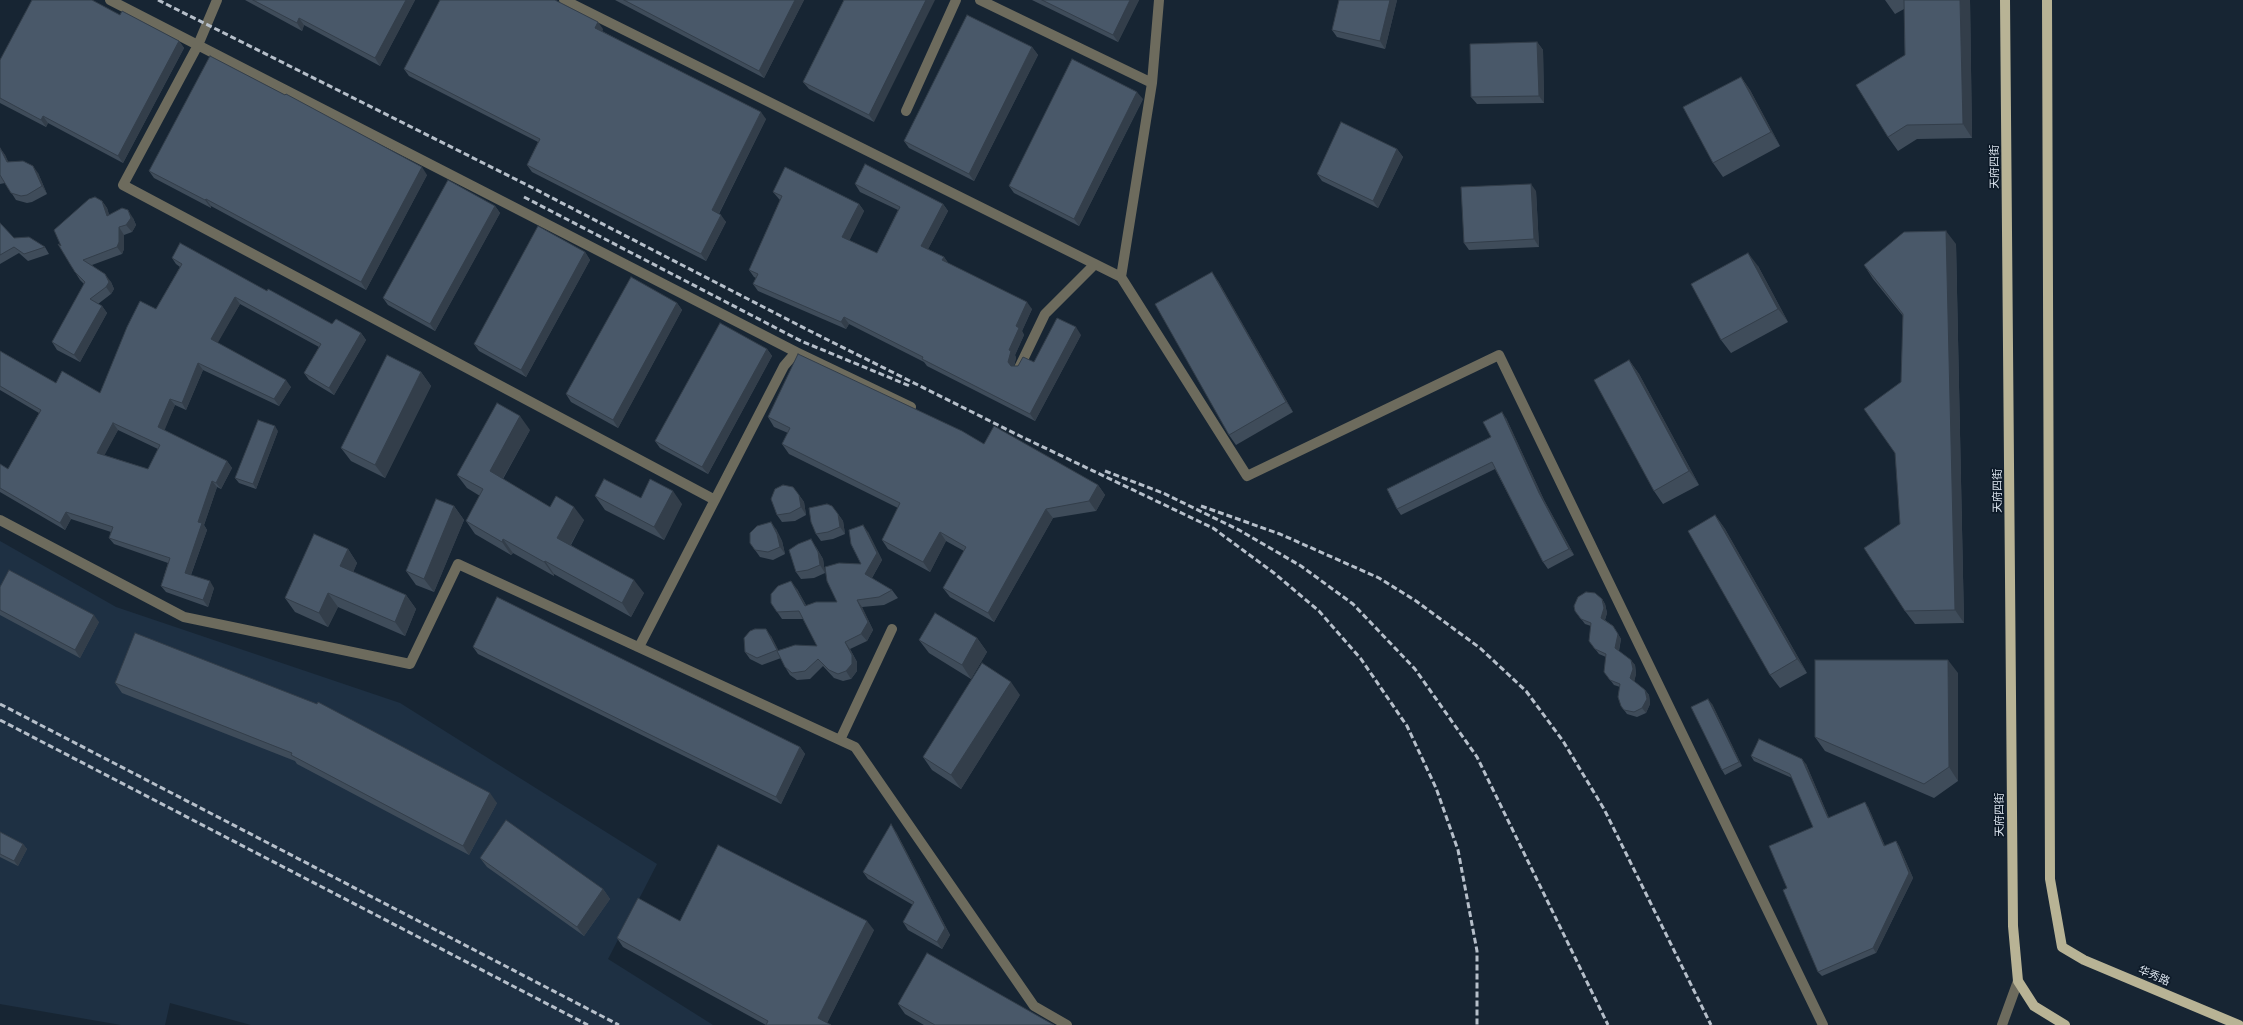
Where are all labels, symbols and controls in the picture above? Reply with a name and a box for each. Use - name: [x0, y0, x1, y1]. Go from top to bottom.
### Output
- street label: 天府四街: [1988, 145, 2002, 189]
- street label: 天府四街: [1991, 469, 2005, 513]
- street label: 天府四街: [1993, 793, 2007, 837]
- street label: 华秀路: [2136, 963, 2172, 989]

